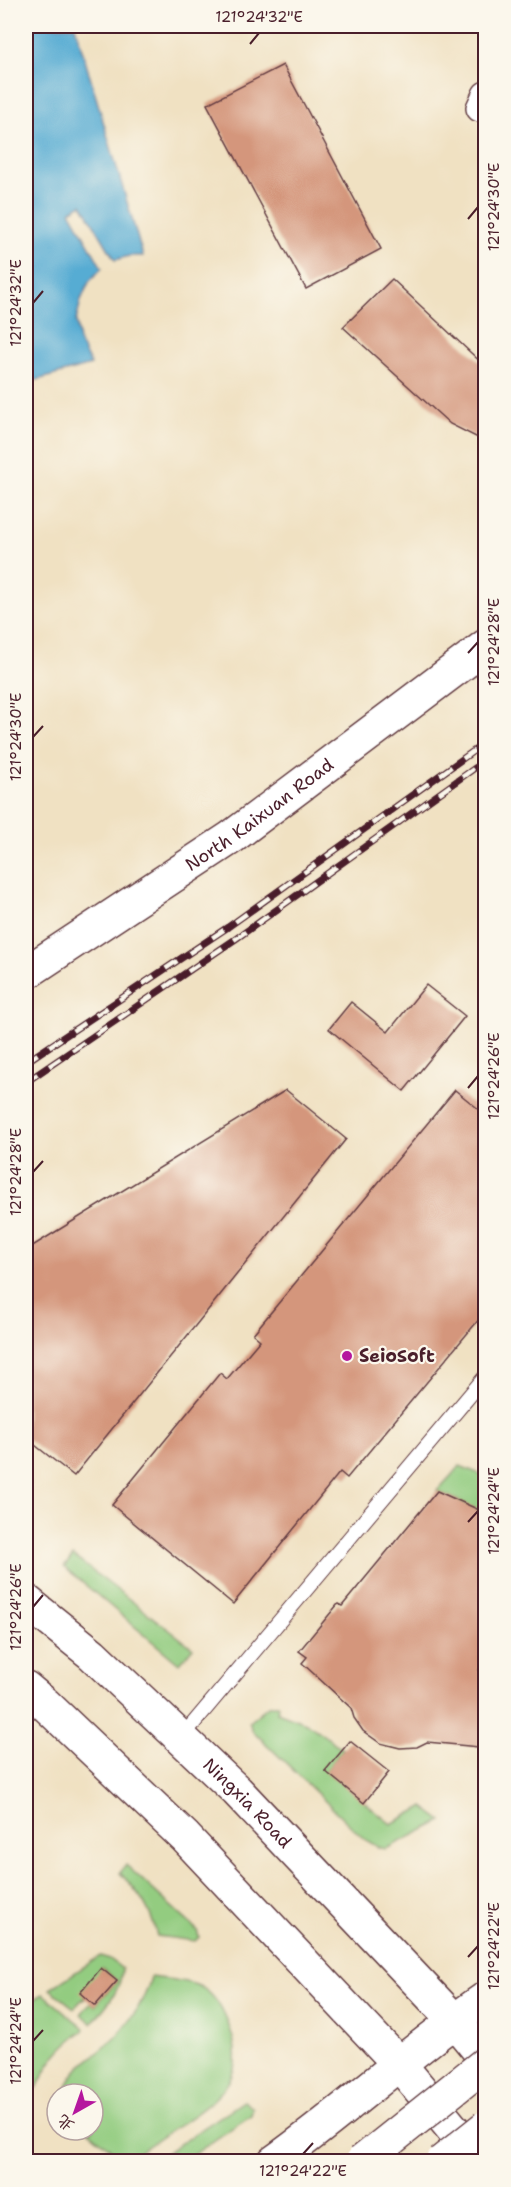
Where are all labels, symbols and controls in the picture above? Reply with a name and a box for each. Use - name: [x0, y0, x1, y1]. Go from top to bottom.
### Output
- text: 121°24'32"E: [215, 7, 303, 27]
- text: 121°24'30"E: [484, 163, 504, 251]
- text: 121°24'32"E: [6, 259, 26, 347]
- text: 121°24'28"E: [484, 598, 504, 686]
- text: 121°24'30"E: [6, 693, 26, 781]
- street label: North Kaixuan Road: [181, 753, 338, 877]
- text: 121°24'26"E: [484, 1032, 504, 1120]
- text: 121°24'28"E: [6, 1128, 26, 1216]
- place label: SeioSoft: [359, 1344, 435, 1368]
- marker: SeioSoft: [340, 1349, 354, 1363]
- text: 121°24'24"E: [484, 1467, 504, 1555]
- text: 121°24'26"E: [6, 1563, 26, 1651]
- street label: Ningxia Road: [198, 1753, 297, 1853]
- text: 121°24'22"E: [484, 1902, 504, 1990]
- text: 121°24'24"E: [6, 1997, 26, 2085]
- north arrow: [45, 2082, 105, 2142]
- text: 北: [53, 2110, 79, 2136]
- text: 121°24'22"E: [259, 2161, 347, 2181]

